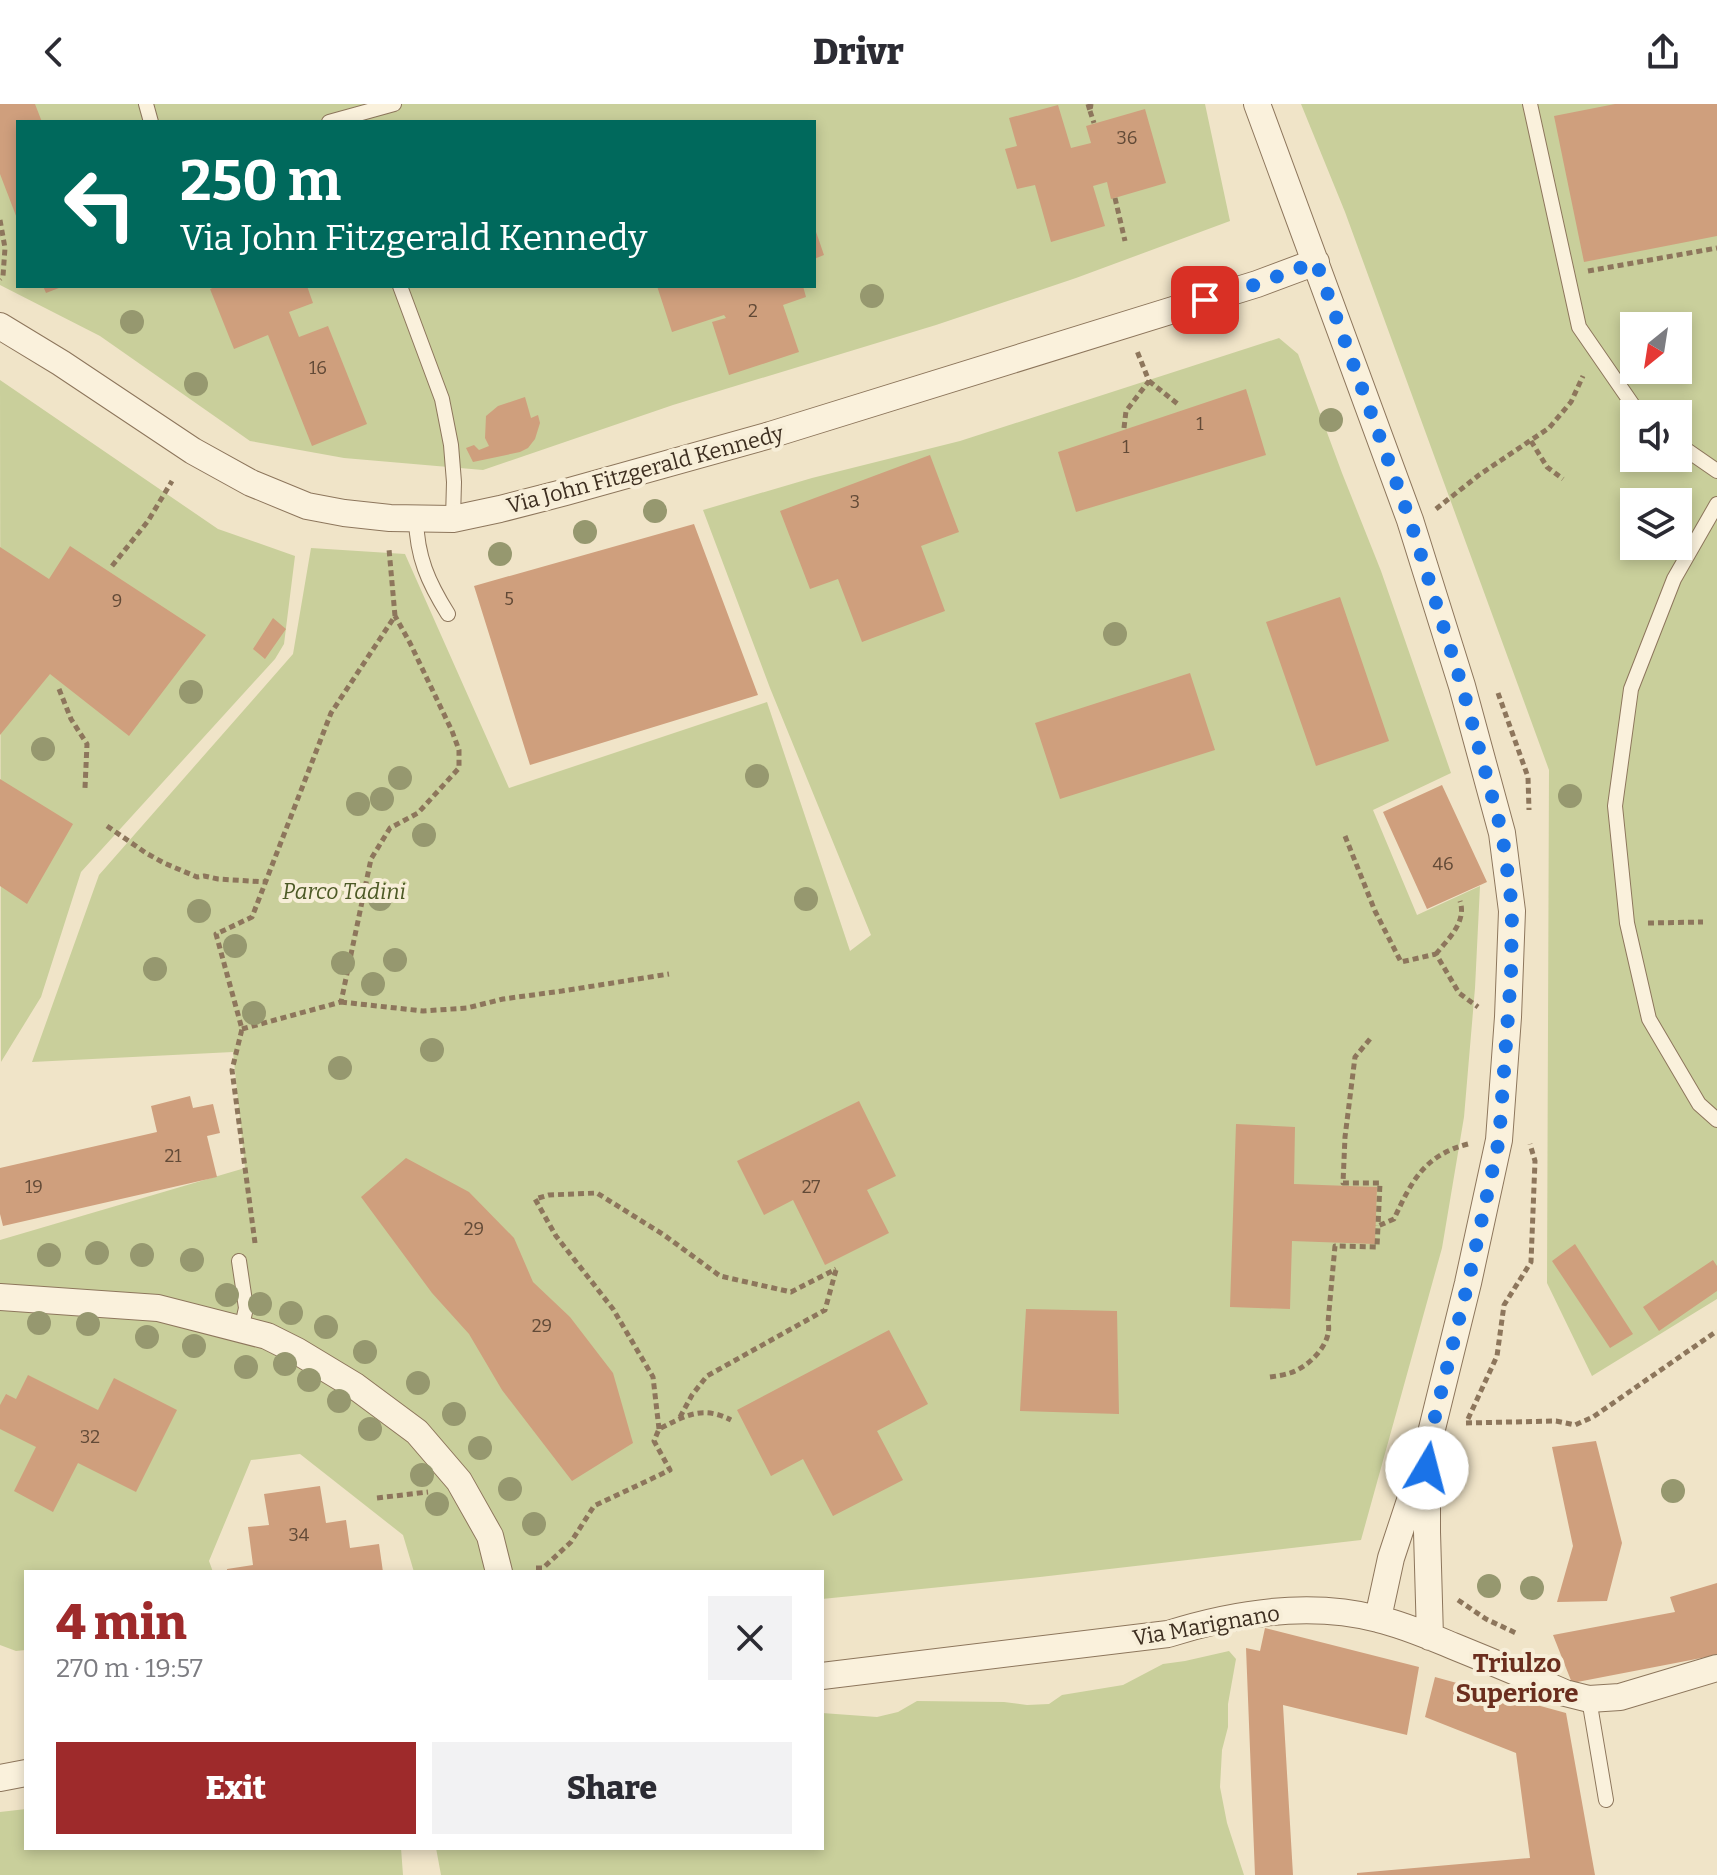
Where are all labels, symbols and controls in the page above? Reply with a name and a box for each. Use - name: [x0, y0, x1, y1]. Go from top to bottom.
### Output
- icon: back: [32, 30, 76, 74]
- text: Drivr: [813, 30, 904, 74]
- icon: share: [1641, 30, 1685, 74]
- house number: 36: [1117, 127, 1137, 149]
- text: 250 m: [180, 148, 341, 215]
- icon: left: [48, 152, 152, 256]
- text: Via John Fitzgerald Kennedy: [180, 216, 647, 260]
- pin: [1171, 266, 1239, 334]
- icon: arrive: [1183, 278, 1227, 322]
- house number: 2: [748, 300, 758, 322]
- north arrow: [1620, 312, 1692, 384]
- map controls: [1620, 312, 1692, 560]
- house number: 16: [309, 357, 327, 379]
- button: sound: [1620, 400, 1692, 472]
- house number: 1: [1196, 413, 1204, 435]
- street label: Via John Fitzgerald Kennedy: [504, 419, 787, 519]
- house number: 1: [1122, 436, 1130, 458]
- button: layers: [1620, 488, 1692, 560]
- house number: 3: [850, 491, 860, 513]
- house number: 5: [504, 588, 514, 610]
- house number: 9: [112, 590, 122, 612]
- house number: 46: [1432, 853, 1454, 875]
- park label: Parco Tadini: [282, 878, 406, 905]
- house number: 21: [164, 1145, 182, 1167]
- house number: 19: [25, 1176, 43, 1198]
- house number: 27: [802, 1176, 820, 1198]
- house number: 29: [464, 1218, 484, 1240]
- house number: 29: [532, 1315, 552, 1337]
- house number: 32: [80, 1426, 100, 1448]
- position arrow: [1385, 1426, 1469, 1510]
- house number: 34: [289, 1524, 310, 1546]
- text: 4 min: [56, 1594, 187, 1652]
- button: close: [708, 1596, 792, 1680]
- street label: Via Marignano: [1130, 1599, 1282, 1652]
- district label: Triulzo Superiore: [1455, 1648, 1579, 1709]
- text: 270 m · 19:57: [56, 1653, 203, 1684]
- button: Exit: [56, 1742, 416, 1834]
- button: Share: [432, 1742, 792, 1834]

